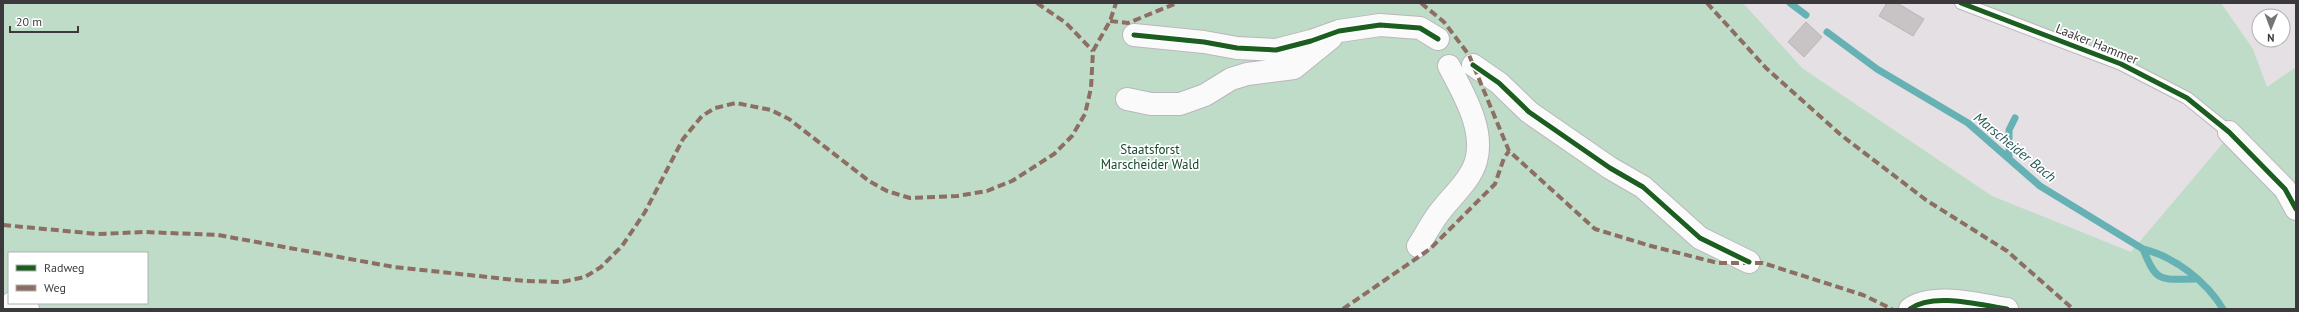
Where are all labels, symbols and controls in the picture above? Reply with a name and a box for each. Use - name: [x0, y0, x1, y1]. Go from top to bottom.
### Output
- scale bar: [10, 8, 78, 34]
- north arrow: [2251, 8, 2291, 48]
- text: 20 m: [16, 14, 42, 29]
- street label: Laaker Hammer: [2053, 20, 2141, 68]
- text: N: [2267, 31, 2275, 45]
- water label: Marscheider Bach: [1970, 108, 2060, 186]
- park label: Staatsforst Marscheider Wald: [1101, 141, 1199, 173]
- legend: [8, 252, 148, 304]
- text: Radweg: [44, 260, 85, 275]
- text: Weg: [44, 280, 66, 295]

